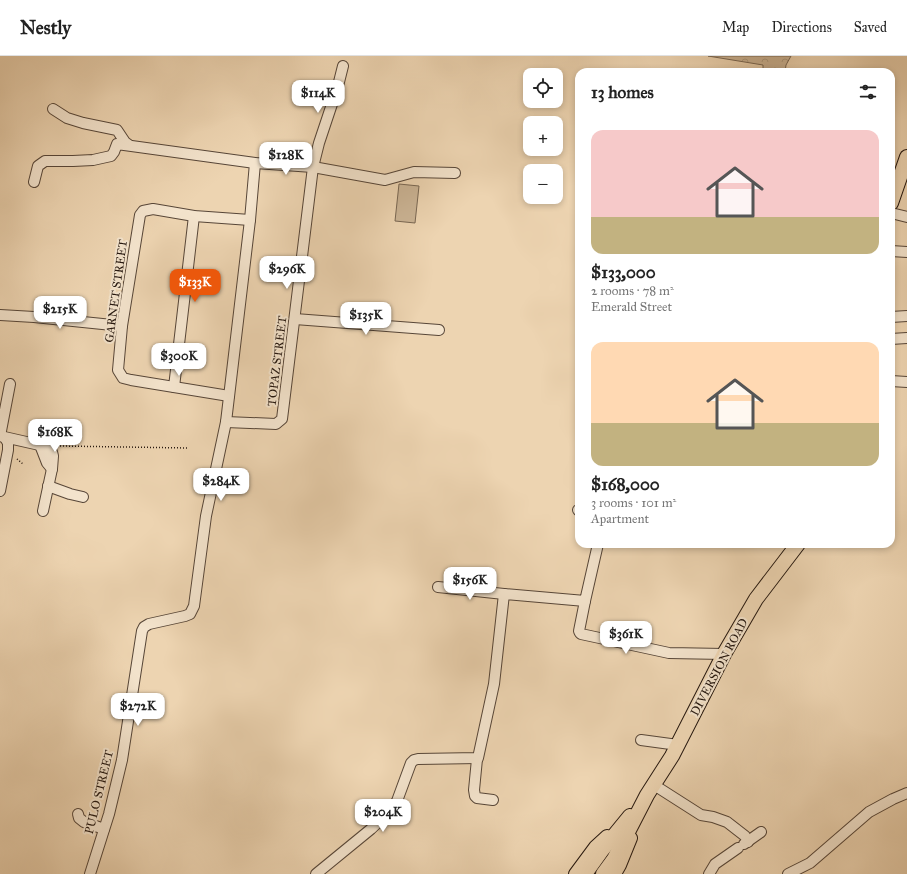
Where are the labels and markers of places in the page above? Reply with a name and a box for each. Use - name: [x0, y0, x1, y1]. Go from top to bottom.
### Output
- pin: $114K: [290, 80, 346, 114]
- pin: $128K: [258, 142, 314, 176]
- pin: $296K: [259, 256, 315, 290]
- pin: $133K: [167, 269, 223, 303]
- pin: $215K: [32, 296, 88, 330]
- pin: $135K: [338, 302, 394, 336]
- pin: $300K: [151, 343, 207, 377]
- pin: $168K: [27, 419, 83, 453]
- pin: $284K: [193, 468, 249, 502]
- pin: $156K: [442, 567, 498, 601]
- pin: $361K: [598, 621, 654, 655]
- pin: $272K: [110, 693, 166, 727]
- pin: $204K: [355, 799, 411, 833]

